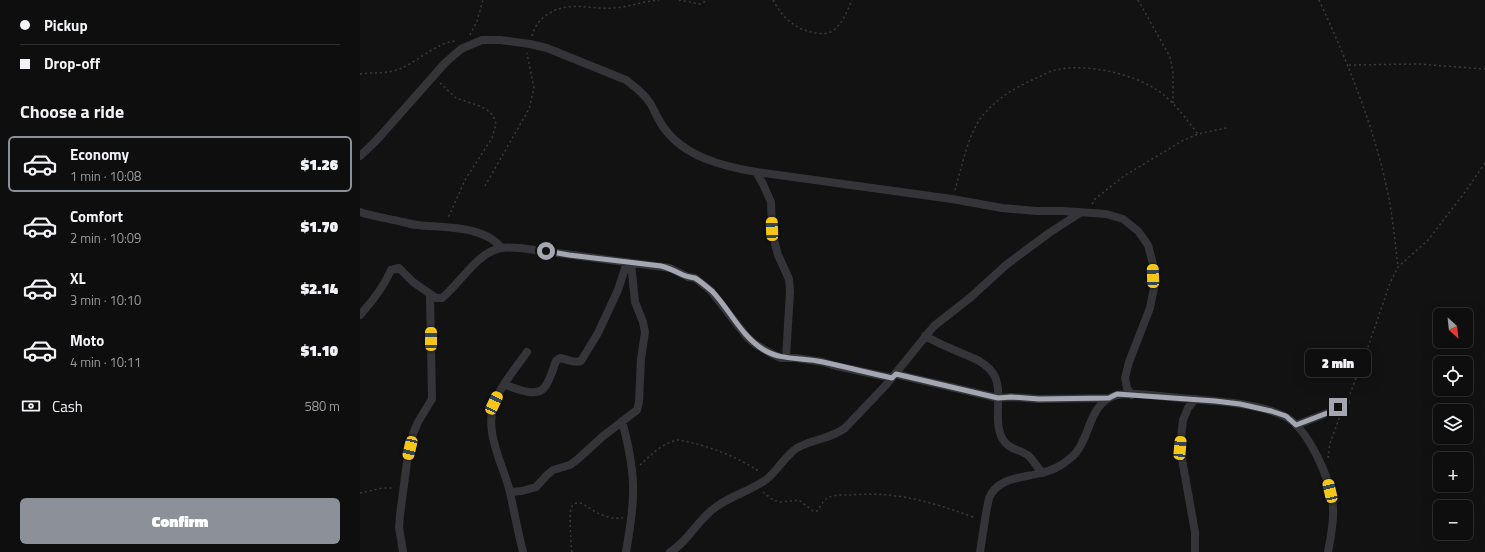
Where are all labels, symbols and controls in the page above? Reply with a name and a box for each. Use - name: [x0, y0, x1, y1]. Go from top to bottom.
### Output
- text: Pickup: [44, 14, 88, 37]
- text: Drop-off: [44, 52, 100, 75]
- text: Choose a ride: [20, 98, 124, 125]
- text: Economy: [70, 143, 129, 166]
- icon: car: [22, 146, 58, 182]
- text: $1.26: [301, 153, 338, 176]
- text: 1 min · 10:08: [70, 166, 141, 186]
- text: Comfort: [70, 205, 123, 228]
- icon: car: [22, 208, 58, 244]
- text: $1.70: [301, 215, 338, 238]
- car: [766, 217, 778, 241]
- text: 2 min · 10:09: [70, 228, 141, 248]
- route start: [537, 242, 555, 260]
- car: [1147, 264, 1159, 288]
- text: XL: [70, 267, 86, 290]
- icon: car: [22, 270, 58, 306]
- text: $2.14: [301, 277, 338, 300]
- text: 3 min · 10:10: [70, 290, 141, 310]
- north arrow: [1433, 308, 1473, 348]
- map controls: [1433, 308, 1473, 540]
- car: [425, 327, 437, 351]
- text: Moto: [70, 329, 104, 352]
- icon: car: [22, 332, 58, 368]
- text: $1.10: [301, 339, 338, 362]
- callout: 2 min: [1305, 349, 1371, 377]
- text: 4 min · 10:11: [70, 352, 141, 372]
- text: 2 min: [1322, 353, 1354, 373]
- button: locate: [1433, 356, 1473, 396]
- car: [483, 390, 505, 416]
- icon: cash: [20, 395, 42, 417]
- text: Cash: [52, 395, 83, 418]
- text: 580 m: [304, 396, 340, 416]
- route end: [1329, 398, 1347, 416]
- button: layers: [1433, 404, 1473, 444]
- car: [401, 435, 419, 461]
- car: [1173, 436, 1187, 460]
- button: +: [1433, 452, 1473, 492]
- car: [1321, 478, 1339, 504]
- button: Confirm: [20, 498, 340, 544]
- button: −: [1433, 500, 1473, 540]

